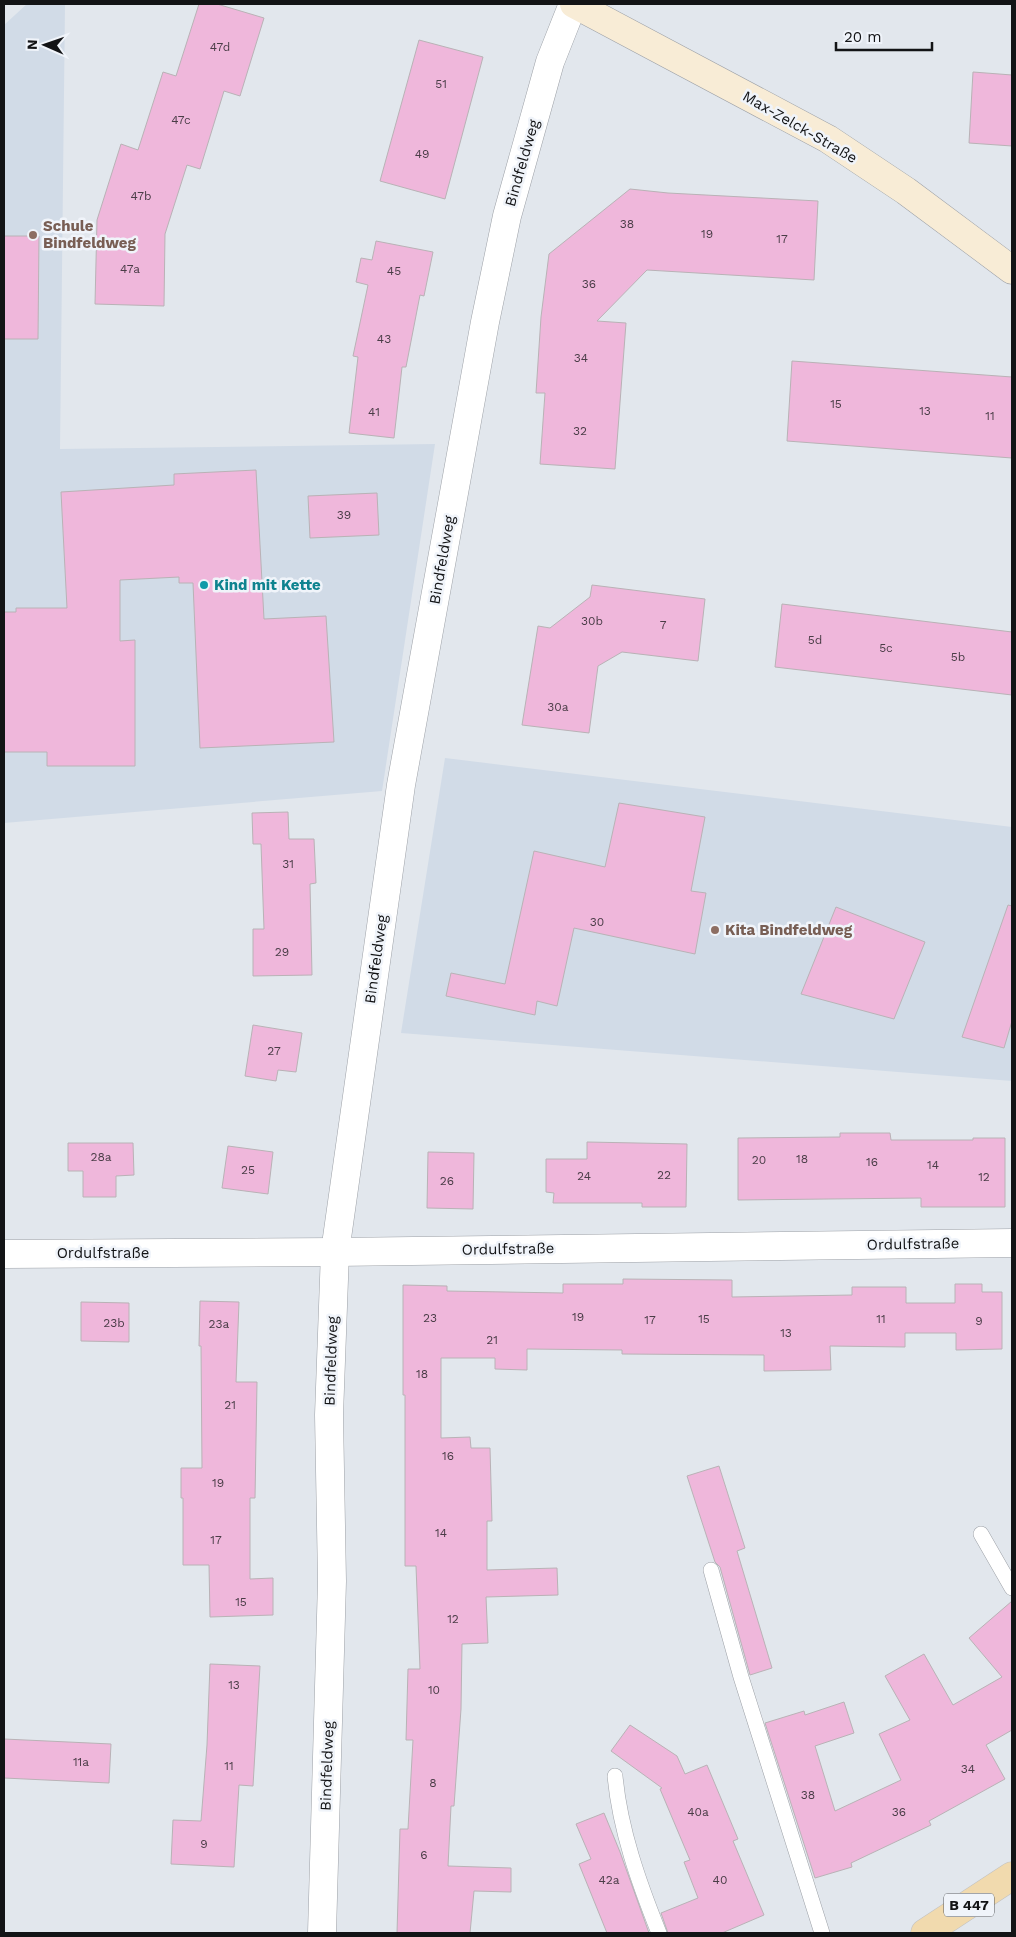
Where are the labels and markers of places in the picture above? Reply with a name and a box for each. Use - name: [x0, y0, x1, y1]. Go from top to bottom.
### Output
- place label: Schule Bindfeldweg: [43, 217, 136, 252]
- marker: Schule Bindfeldweg: [27, 229, 39, 241]
- place label: Kind mit Kette: [214, 576, 321, 594]
- marker: Kind mit Kette: [198, 579, 210, 591]
- place label: Kita Bindfeldweg: [725, 921, 853, 939]
- marker: Kita Bindfeldweg: [709, 924, 721, 936]

